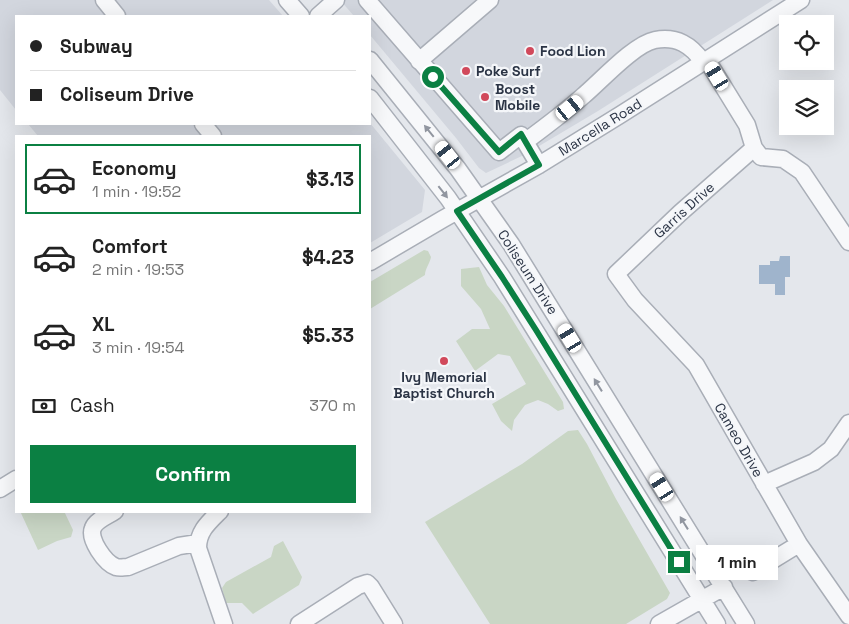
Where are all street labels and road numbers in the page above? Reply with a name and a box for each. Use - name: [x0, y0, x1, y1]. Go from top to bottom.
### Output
- street label: Marcella Road: [555, 94, 645, 160]
- street label: Garris Drive: [650, 178, 718, 242]
- street label: Coliseum Drive: [494, 226, 562, 318]
- street label: Cameo Drive: [710, 399, 768, 481]

